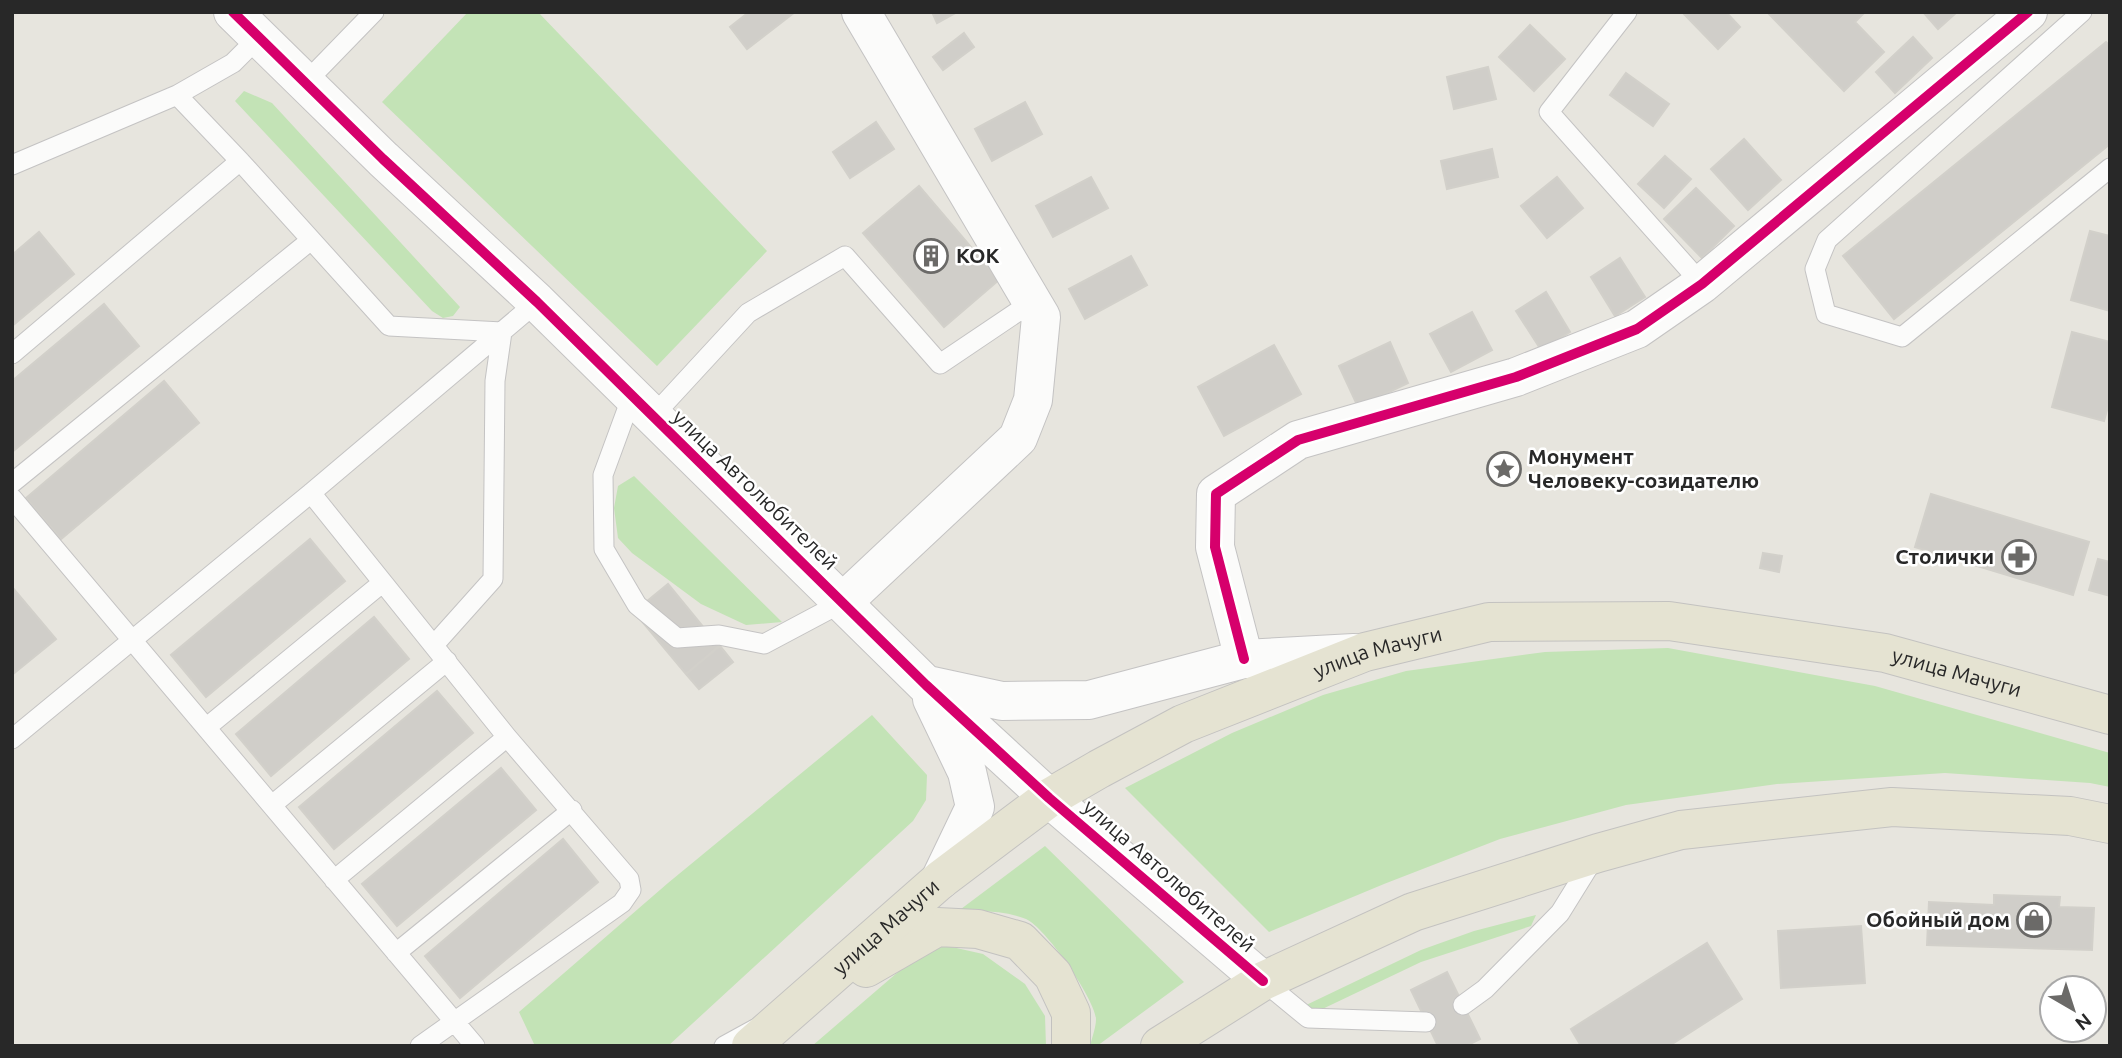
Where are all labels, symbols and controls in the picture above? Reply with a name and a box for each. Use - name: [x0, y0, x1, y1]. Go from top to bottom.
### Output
- building icon: КОК: [912, 237, 950, 275]
- place label: КОК: [956, 243, 1000, 267]
- street label: улица Автолюбителей: [668, 404, 843, 574]
- place label: Монумент Человеку-созидателю: [1528, 444, 1759, 492]
- place icon: Монумент Человеку-созидателю: [1485, 450, 1523, 488]
- pharmacy icon: Столички: [2000, 538, 2038, 576]
- place label: Столички: [1895, 544, 1994, 568]
- street label: улица Мачуги: [1310, 621, 1444, 682]
- street label: улица Мачуги: [1889, 642, 2024, 701]
- street label: улица Автолюбителей: [1079, 794, 1261, 956]
- street label: улица Мачуги: [828, 873, 944, 979]
- shop icon: Обойный дом: [2015, 901, 2053, 939]
- place label: Обойный дом: [1866, 907, 2010, 931]
- north arrow: [2038, 974, 2108, 1044]
- text: N: [2071, 1009, 2096, 1035]

